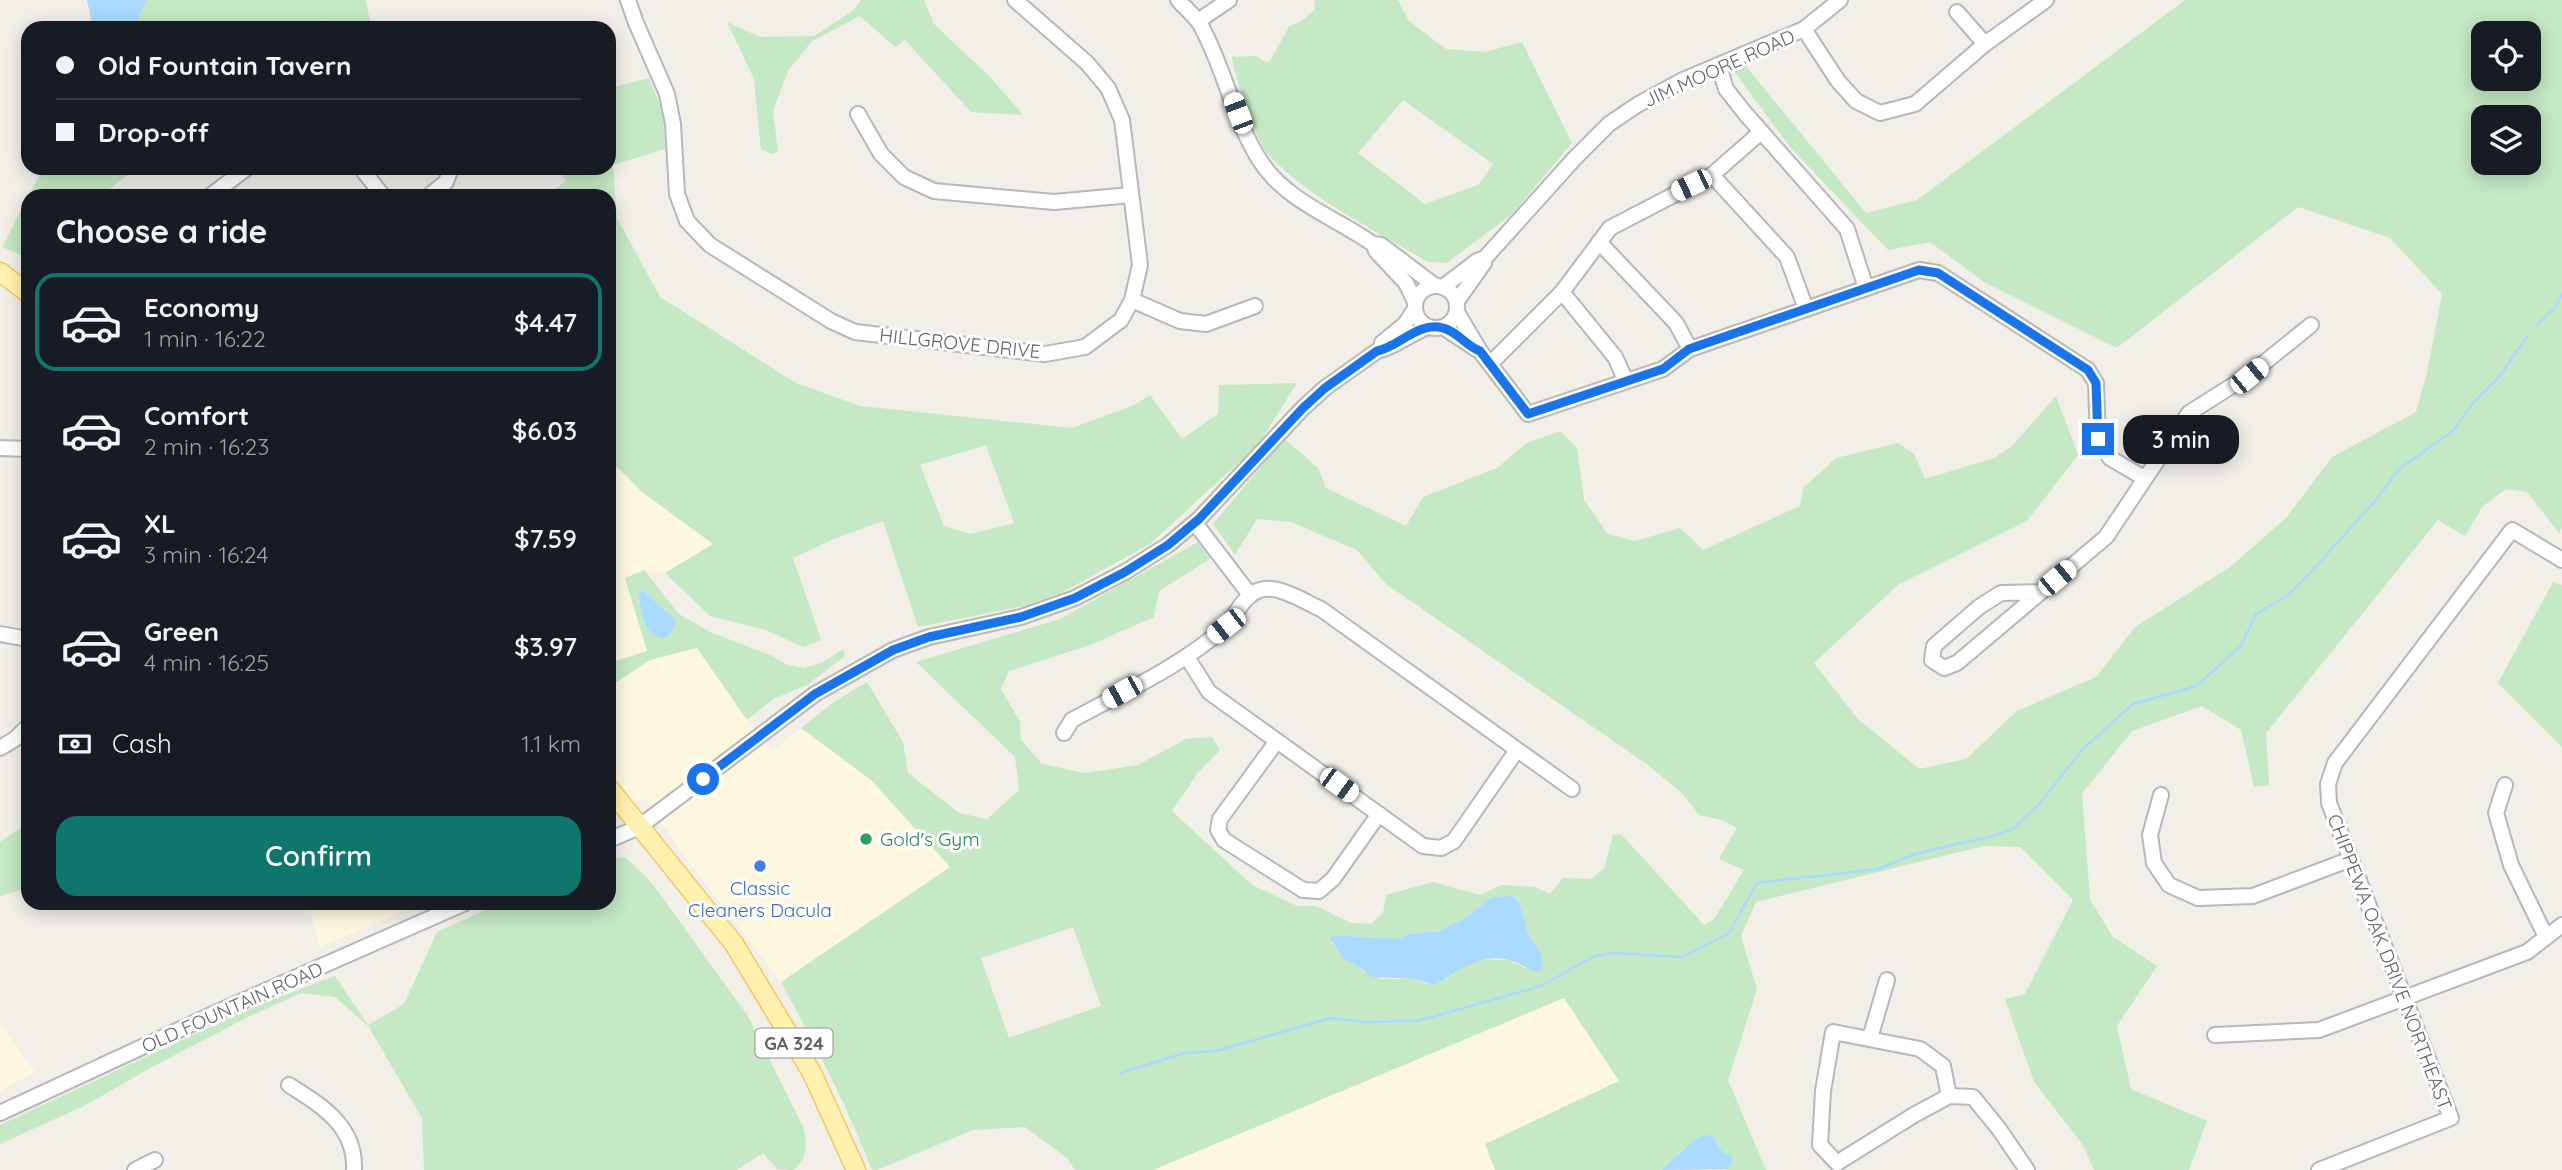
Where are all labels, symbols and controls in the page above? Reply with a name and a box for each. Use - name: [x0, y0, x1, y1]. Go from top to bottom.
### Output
- map controls: [2471, 21, 2541, 175]
- button: locate: [2471, 21, 2541, 91]
- street label: JIM MOORE ROAD: [1640, 24, 1798, 112]
- text: Old Fountain Tavern: [98, 49, 351, 82]
- car: [1221, 90, 1256, 136]
- button: layers: [2471, 105, 2541, 175]
- text: Drop-off: [98, 116, 209, 149]
- car: [1668, 166, 1715, 204]
- text: Choose a ride: [56, 211, 268, 251]
- icon: car: [60, 291, 123, 354]
- text: Economy: [144, 291, 259, 324]
- text: $4.47: [514, 306, 577, 339]
- street label: HILLGROVE DRIVE: [878, 323, 1042, 363]
- text: 1 min · 16:22: [144, 324, 266, 353]
- car: [2227, 355, 2272, 397]
- icon: car: [60, 399, 123, 462]
- text: Comfort: [144, 399, 249, 432]
- text: $6.03: [512, 414, 577, 447]
- callout: 3 min: [2122, 414, 2238, 464]
- route end: [2082, 423, 2114, 455]
- text: 3 min: [2152, 425, 2210, 454]
- text: 2 min · 16:23: [144, 432, 269, 461]
- icon: car: [60, 507, 123, 570]
- text: XL: [144, 507, 176, 540]
- text: $7.59: [514, 522, 577, 555]
- text: 3 min · 16:24: [144, 540, 268, 569]
- car: [2035, 556, 2080, 600]
- car: [1203, 605, 1250, 647]
- icon: car: [60, 615, 123, 678]
- text: Green: [144, 615, 219, 648]
- text: $3.97: [514, 630, 577, 663]
- text: 4 min · 16:25: [144, 648, 269, 677]
- car: [1099, 673, 1146, 711]
- icon: cash: [56, 725, 94, 763]
- text: Cash: [112, 727, 172, 760]
- text: 1.1 km: [521, 729, 581, 758]
- route start: [687, 763, 719, 795]
- car: [1316, 764, 1363, 806]
- street label: CHIPPEWA OAK DRIVE NORTHEAST: [2322, 810, 2458, 1114]
- button: Confirm: [56, 816, 581, 896]
- place label: Gold's Gym: [880, 827, 979, 851]
- marker: Gold's Gym: [858, 831, 874, 847]
- marker: Classic Cleaners Dacula: [752, 858, 768, 874]
- place label: Classic Cleaners Dacula: [688, 876, 832, 922]
- street label: OLD FOUNTAIN ROAD: [138, 956, 326, 1058]
- road number: GA 324: [756, 1028, 832, 1058]

